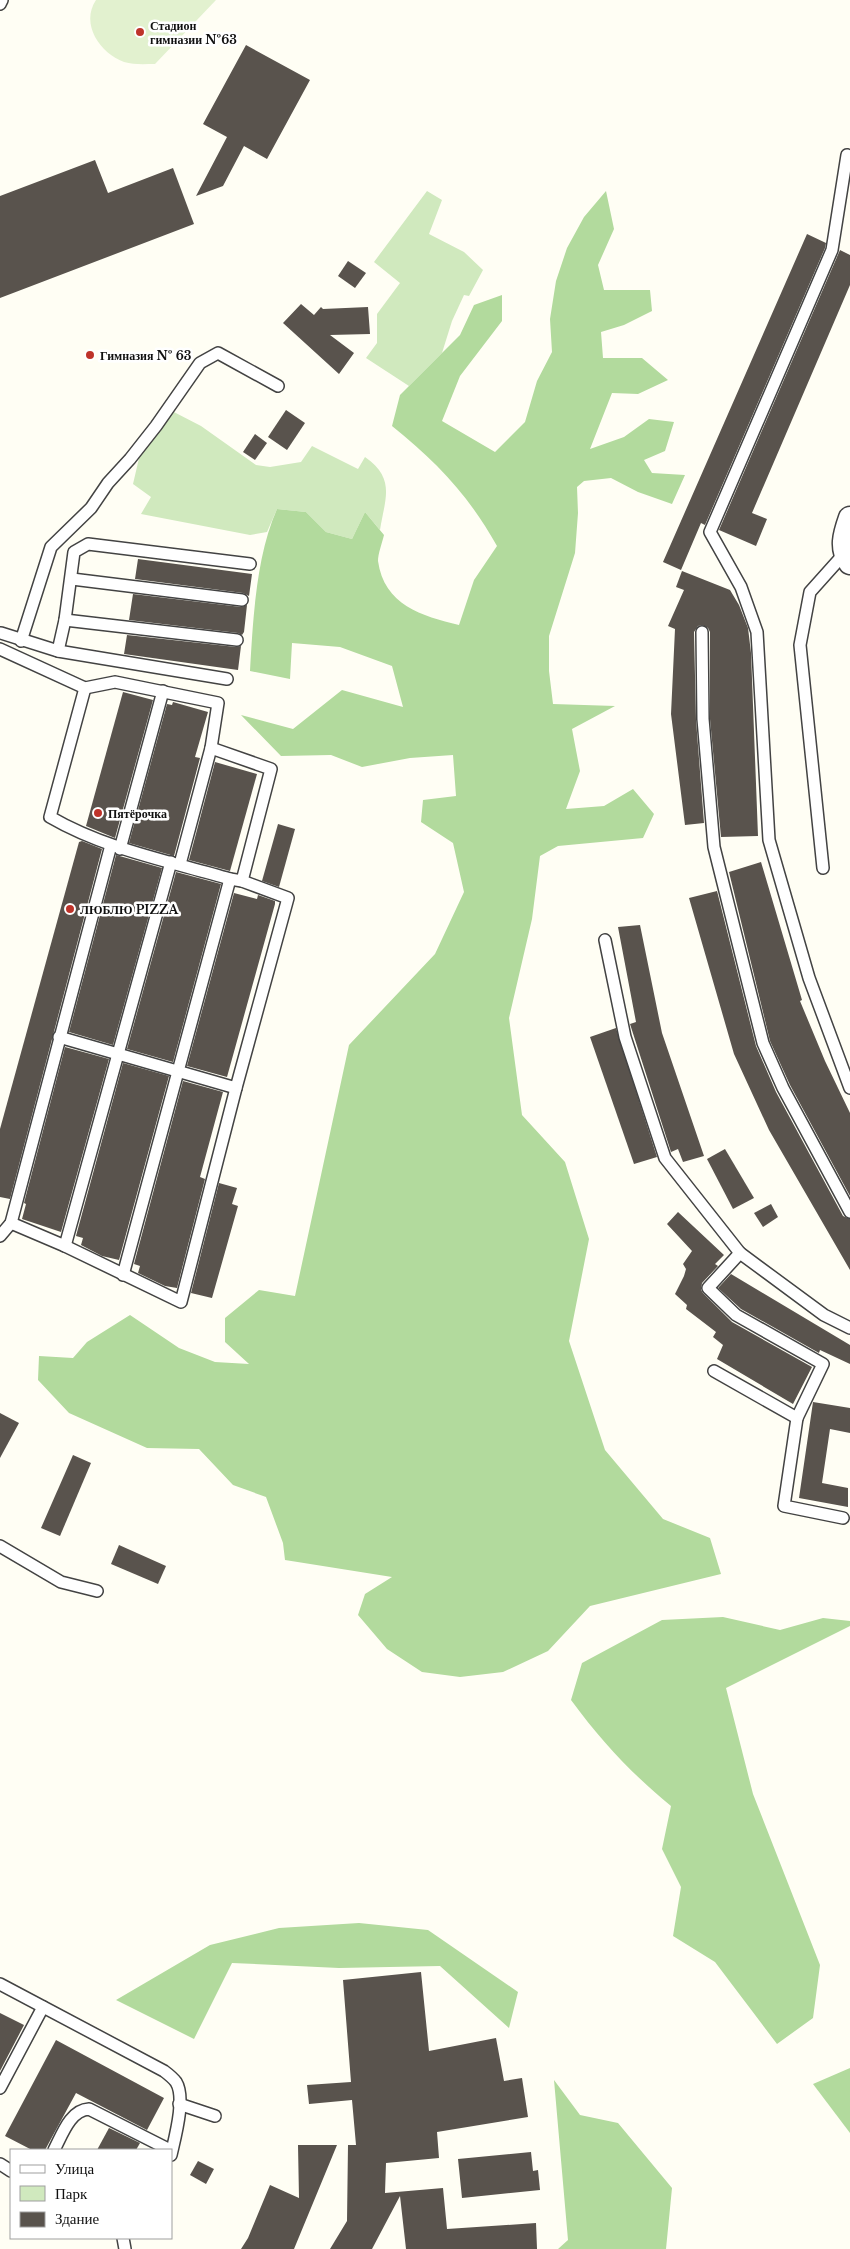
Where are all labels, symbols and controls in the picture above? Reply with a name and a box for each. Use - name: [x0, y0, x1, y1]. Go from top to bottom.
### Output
- place label: Стадион гимназии №63: [150, 18, 237, 47]
- marker: Стадион гимназии №63: [134, 26, 146, 38]
- place label: Гимназия № 63: [100, 348, 192, 363]
- marker: Гимназия № 63: [84, 349, 96, 361]
- place label: Пятёрочка: [108, 806, 167, 821]
- marker: Пятёрочка: [92, 807, 104, 819]
- place label: ЛЮБЛЮ PIZZA: [80, 902, 180, 917]
- marker: ЛЮБЛЮ PIZZA: [64, 903, 76, 915]
- legend: [10, 2149, 172, 2239]
- text: Улица: [55, 2159, 94, 2178]
- text: Парк: [55, 2184, 88, 2203]
- text: Здание: [55, 2209, 99, 2228]

